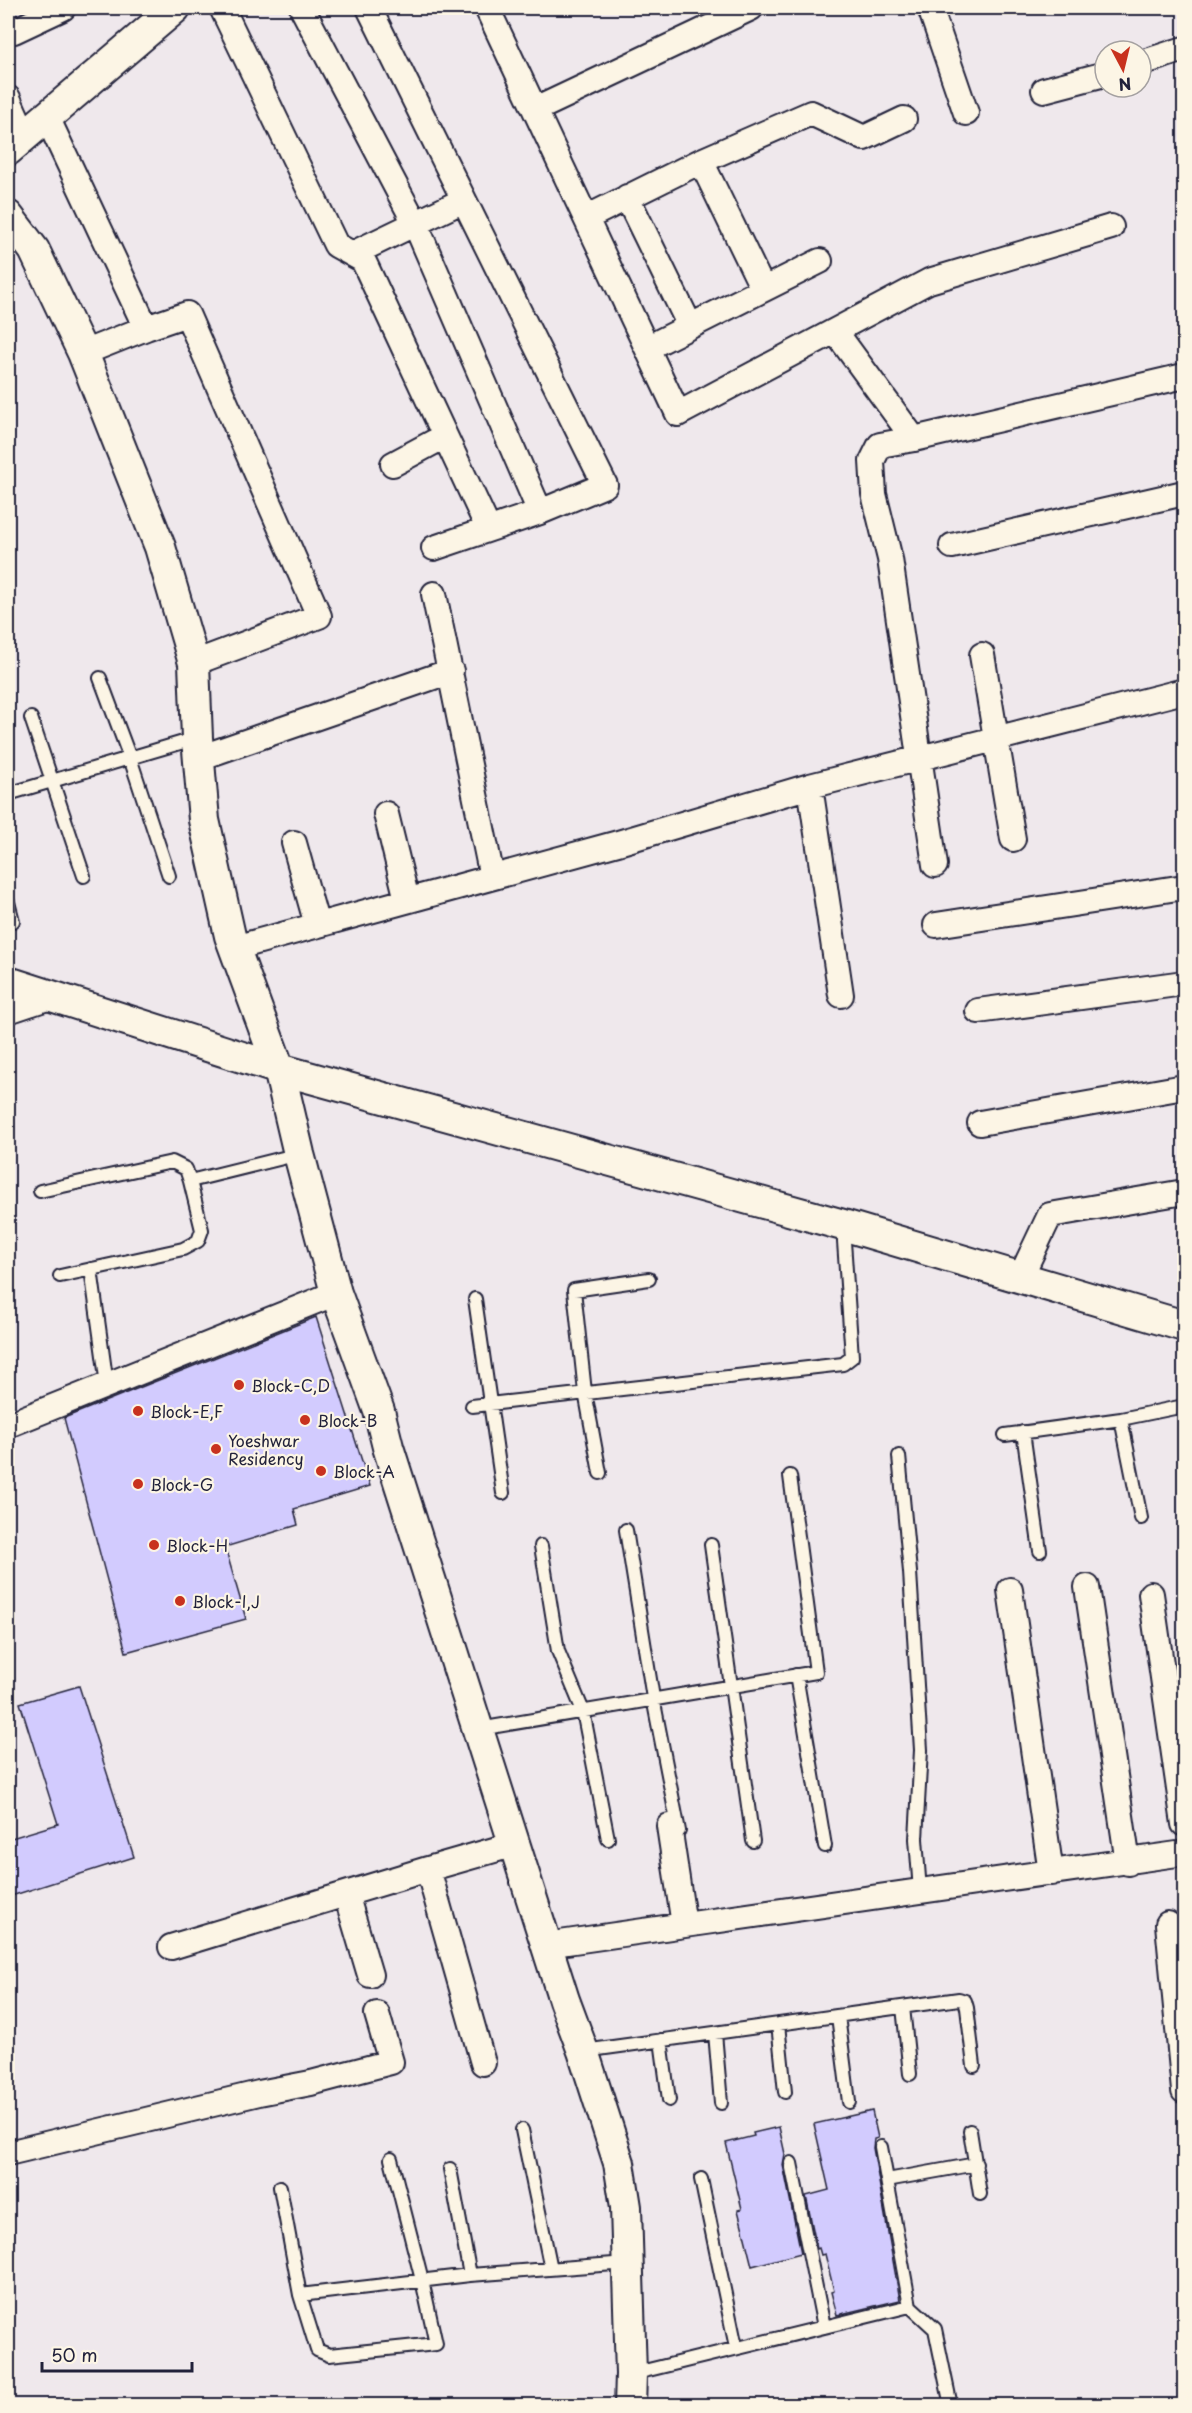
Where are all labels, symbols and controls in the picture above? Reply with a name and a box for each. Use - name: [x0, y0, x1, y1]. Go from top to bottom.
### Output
- north arrow: [1093, 39, 1153, 99]
- text: N: [1117, 72, 1133, 98]
- place label: Block-C,D: [251, 1373, 330, 1397]
- marker: Block-C,D: [232, 1378, 246, 1392]
- place label: Block-E,F: [150, 1399, 223, 1423]
- marker: Block-E,F: [131, 1404, 145, 1418]
- place label: Block-B: [317, 1408, 377, 1432]
- marker: Block-B: [298, 1413, 312, 1427]
- place label: Yoeshwar Residency: [228, 1428, 304, 1470]
- marker: Yoeshwar Residency: [209, 1442, 223, 1456]
- place label: Block-A: [333, 1459, 395, 1483]
- marker: Block-A: [314, 1464, 328, 1478]
- place label: Block-G: [150, 1472, 213, 1496]
- marker: Block-G: [131, 1477, 145, 1491]
- place label: Block-H: [166, 1533, 228, 1557]
- marker: Block-H: [147, 1538, 161, 1552]
- place label: Block-I,J: [192, 1589, 260, 1613]
- marker: Block-I,J: [173, 1594, 187, 1608]
- scale bar: [42, 2335, 192, 2373]
- text: 50 m: [51, 2341, 98, 2368]

